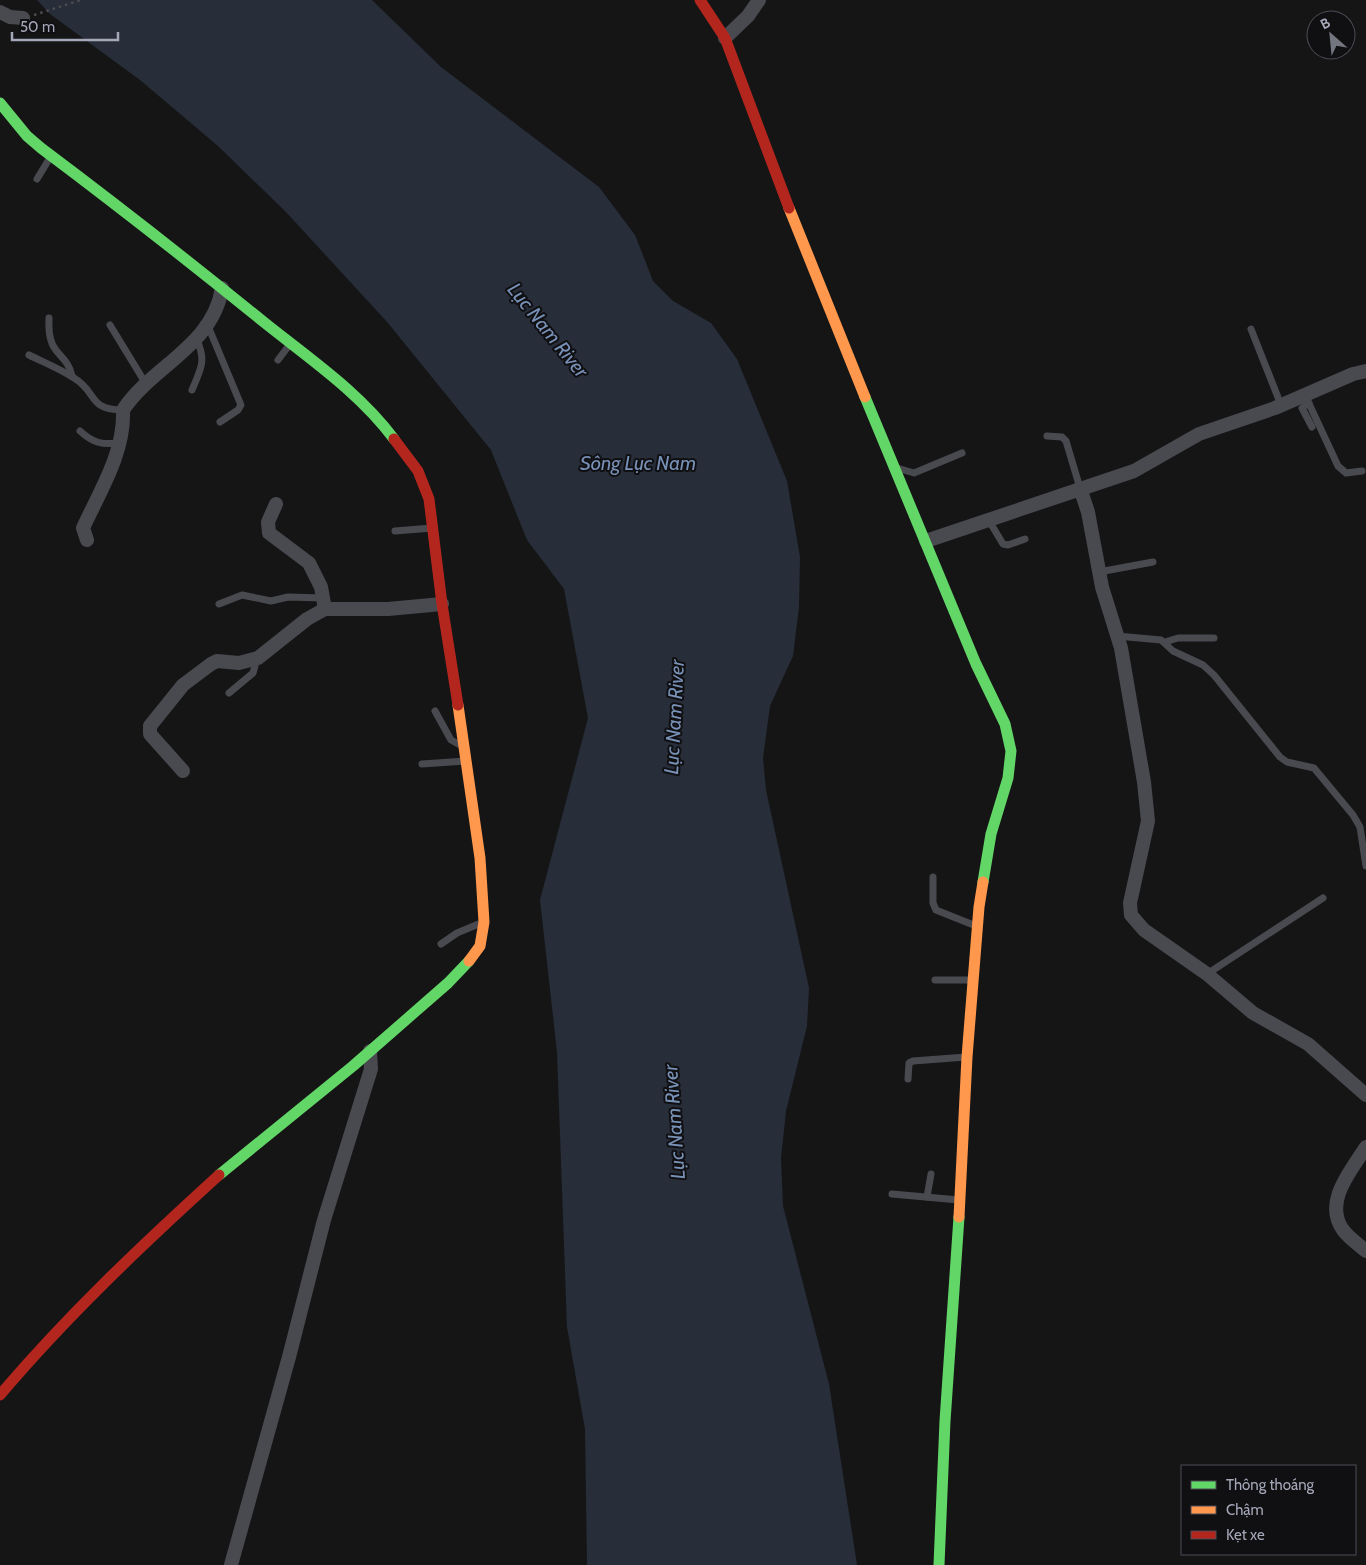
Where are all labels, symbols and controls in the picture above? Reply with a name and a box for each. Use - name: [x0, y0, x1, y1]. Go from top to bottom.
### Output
- scale bar: [12, 10, 119, 42]
- north arrow: [1306, 10, 1356, 60]
- text: B: [1317, 13, 1333, 33]
- text: 50 m: [20, 18, 55, 36]
- water label: Lục Nam River: [503, 278, 594, 383]
- water label: Sông Lục Nam: [580, 451, 696, 475]
- water label: Lục Nam River: [659, 658, 689, 775]
- water label: Lục Nam River: [658, 1063, 690, 1180]
- legend: [1181, 1465, 1356, 1555]
- text: Thông thoáng: [1226, 1476, 1315, 1494]
- text: Chậm: [1226, 1501, 1264, 1519]
- text: Kẹt xe: [1226, 1526, 1265, 1544]

